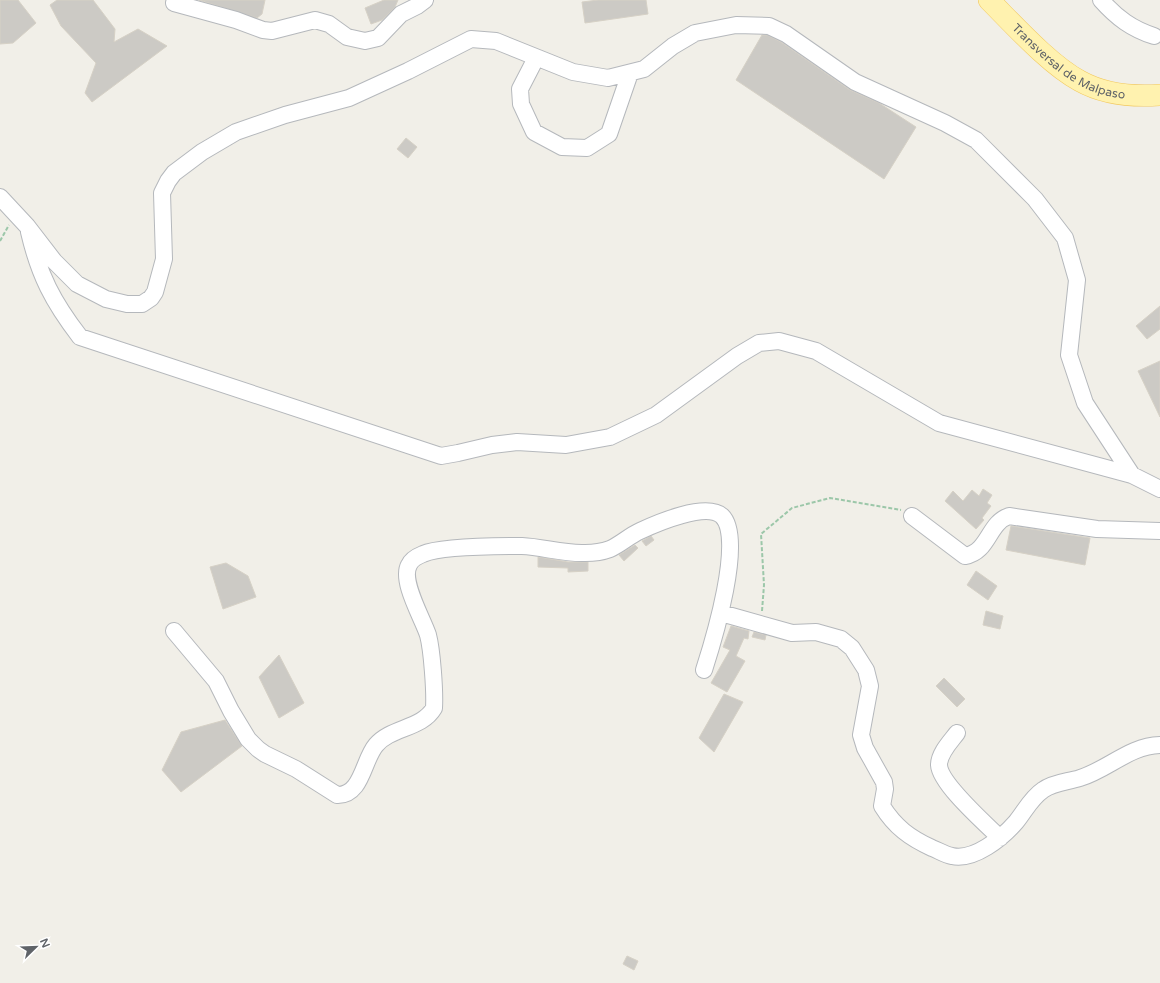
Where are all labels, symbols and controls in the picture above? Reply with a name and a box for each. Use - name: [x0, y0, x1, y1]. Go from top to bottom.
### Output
- street label: Transversal de Malpaso: [1009, 21, 1126, 102]
- north arrow: [16, 927, 56, 967]
- text: N: [37, 937, 52, 950]

